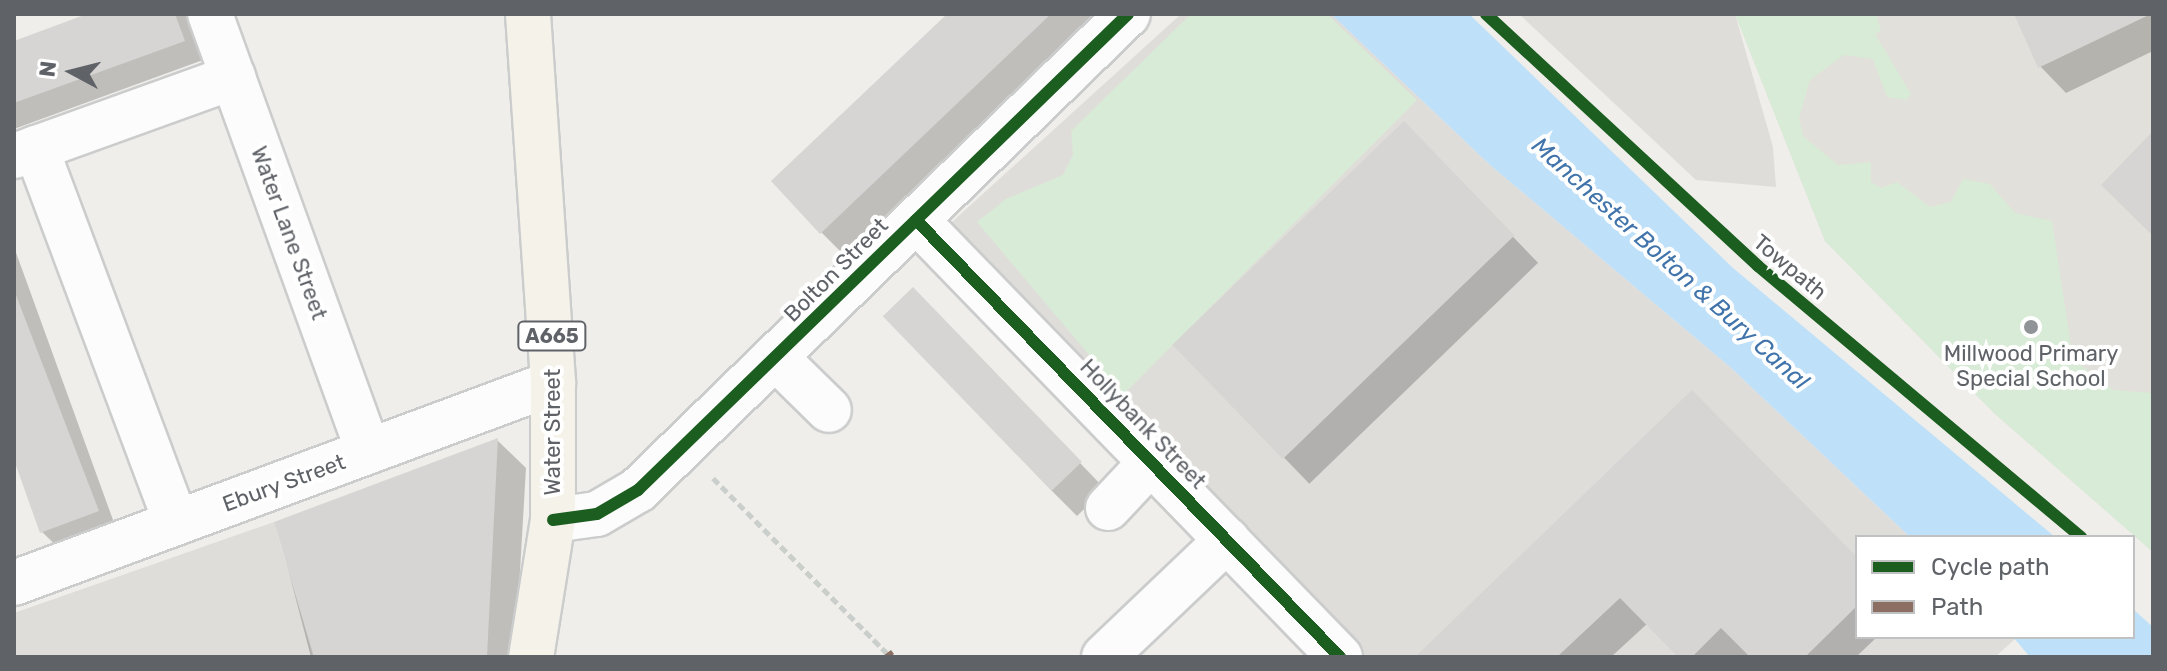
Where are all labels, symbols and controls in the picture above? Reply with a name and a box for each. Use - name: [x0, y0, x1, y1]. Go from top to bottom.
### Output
- north arrow: [32, 32, 112, 112]
- text: N: [33, 60, 62, 79]
- water label: Manchester Bolton & Bury Canal: [1525, 131, 1815, 397]
- street label: Water Lane Street: [245, 142, 333, 324]
- street label: Bolton Street: [779, 213, 893, 327]
- street label: Towpath: [1748, 229, 1832, 305]
- marker: Millwood Primary Special School: [2022, 318, 2040, 336]
- road number: A665: [516, 320, 588, 352]
- place label: Millwood Primary Special School: [1944, 340, 2118, 392]
- street label: Hollybank Street: [1074, 354, 1212, 494]
- street label: Water Street: [540, 368, 566, 496]
- street label: Ebury Street: [219, 449, 349, 517]
- legend: [1855, 535, 2135, 639]
- text: Cycle path: [1931, 553, 2050, 581]
- text: Path: [1931, 593, 1983, 621]

